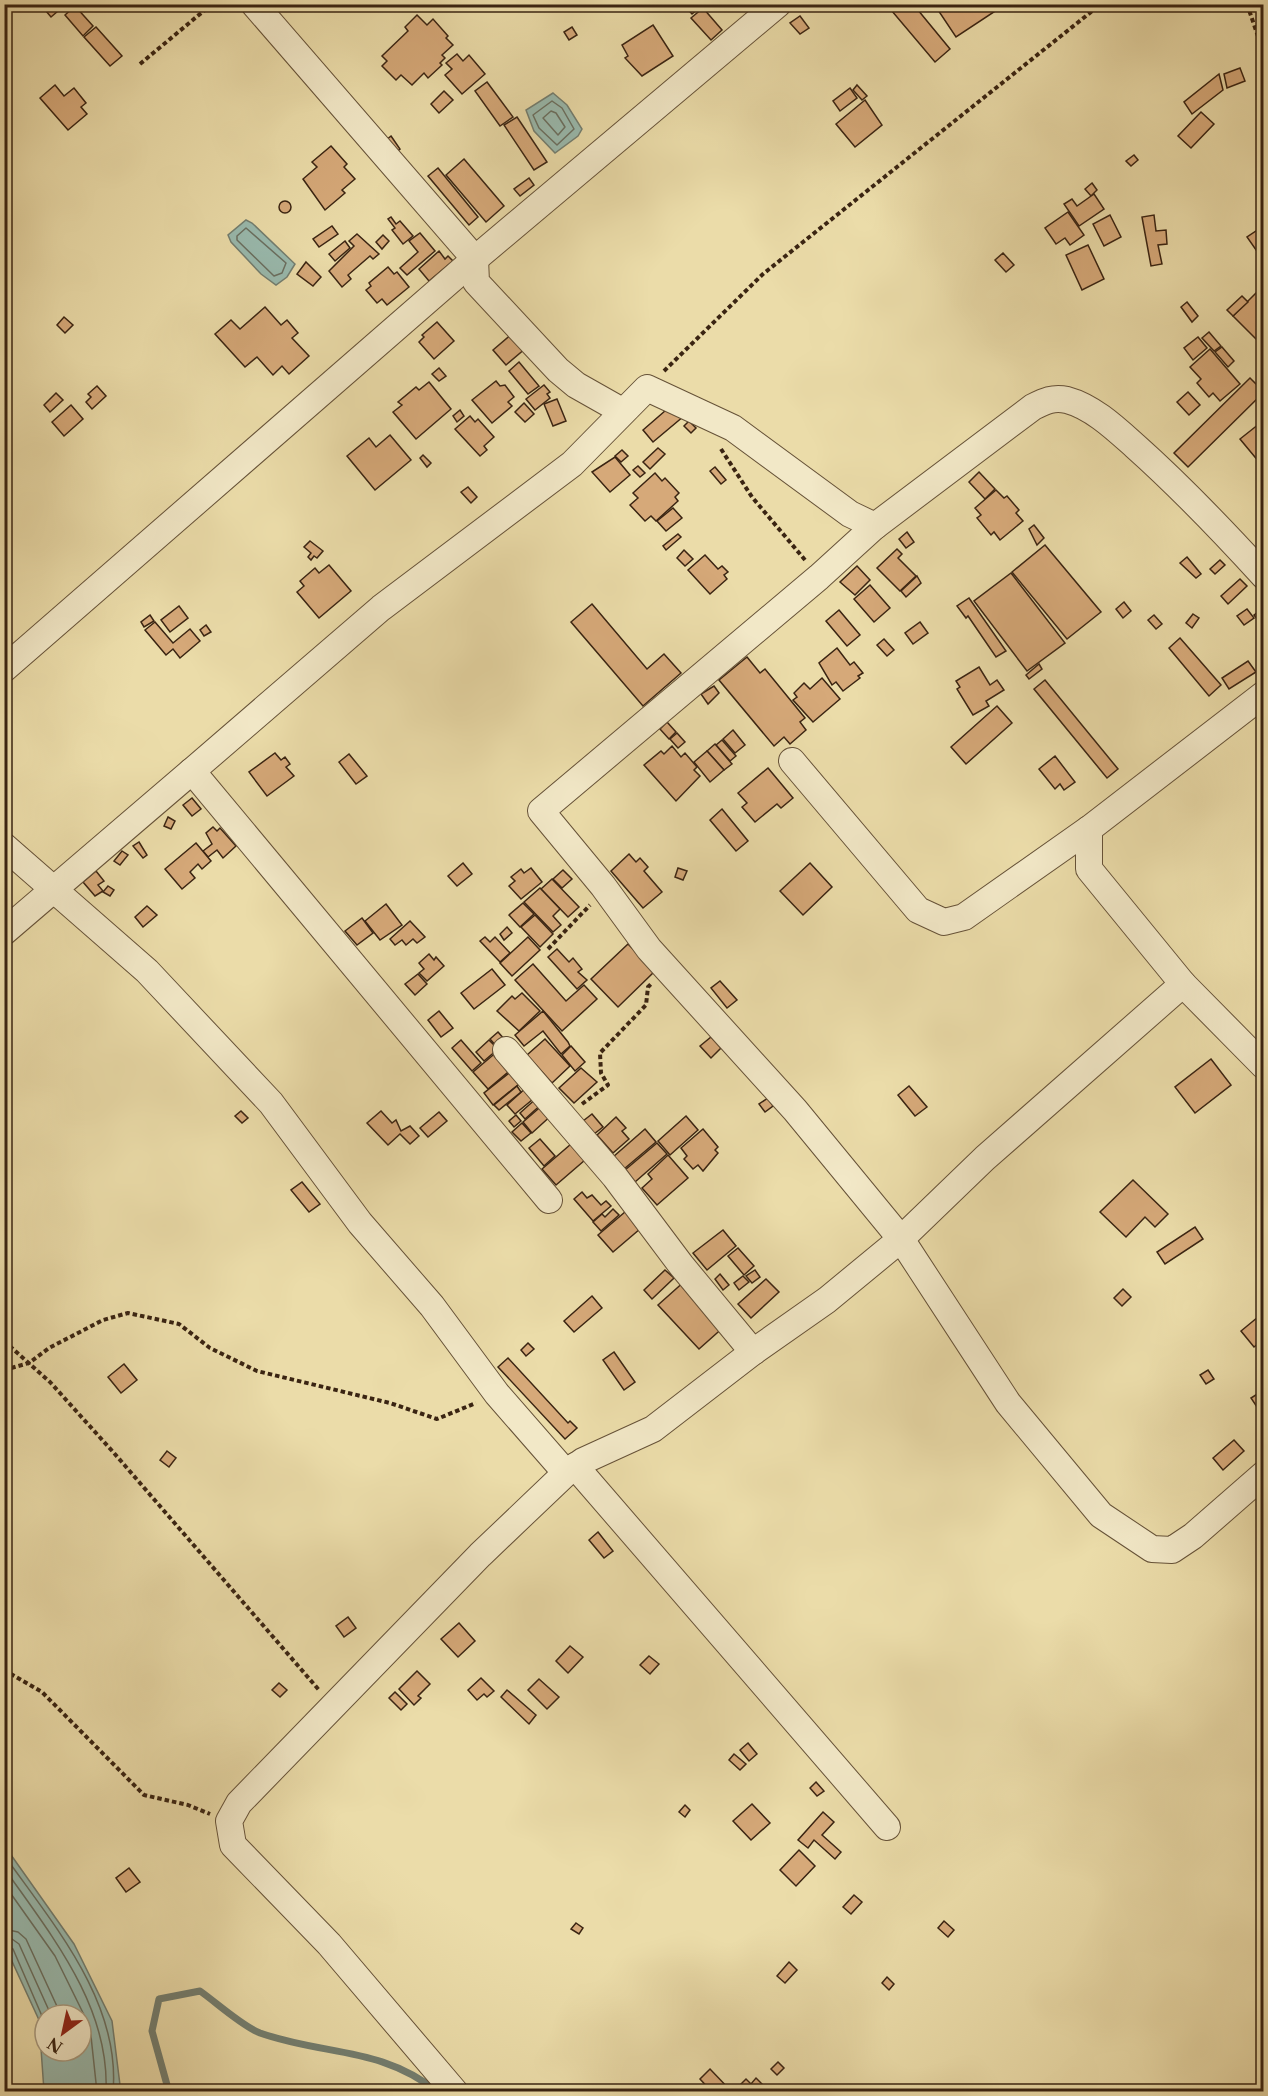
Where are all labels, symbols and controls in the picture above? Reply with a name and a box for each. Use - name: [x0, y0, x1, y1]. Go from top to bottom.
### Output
- north arrow: [33, 2003, 93, 2063]
- text: N: [43, 2033, 66, 2058]

